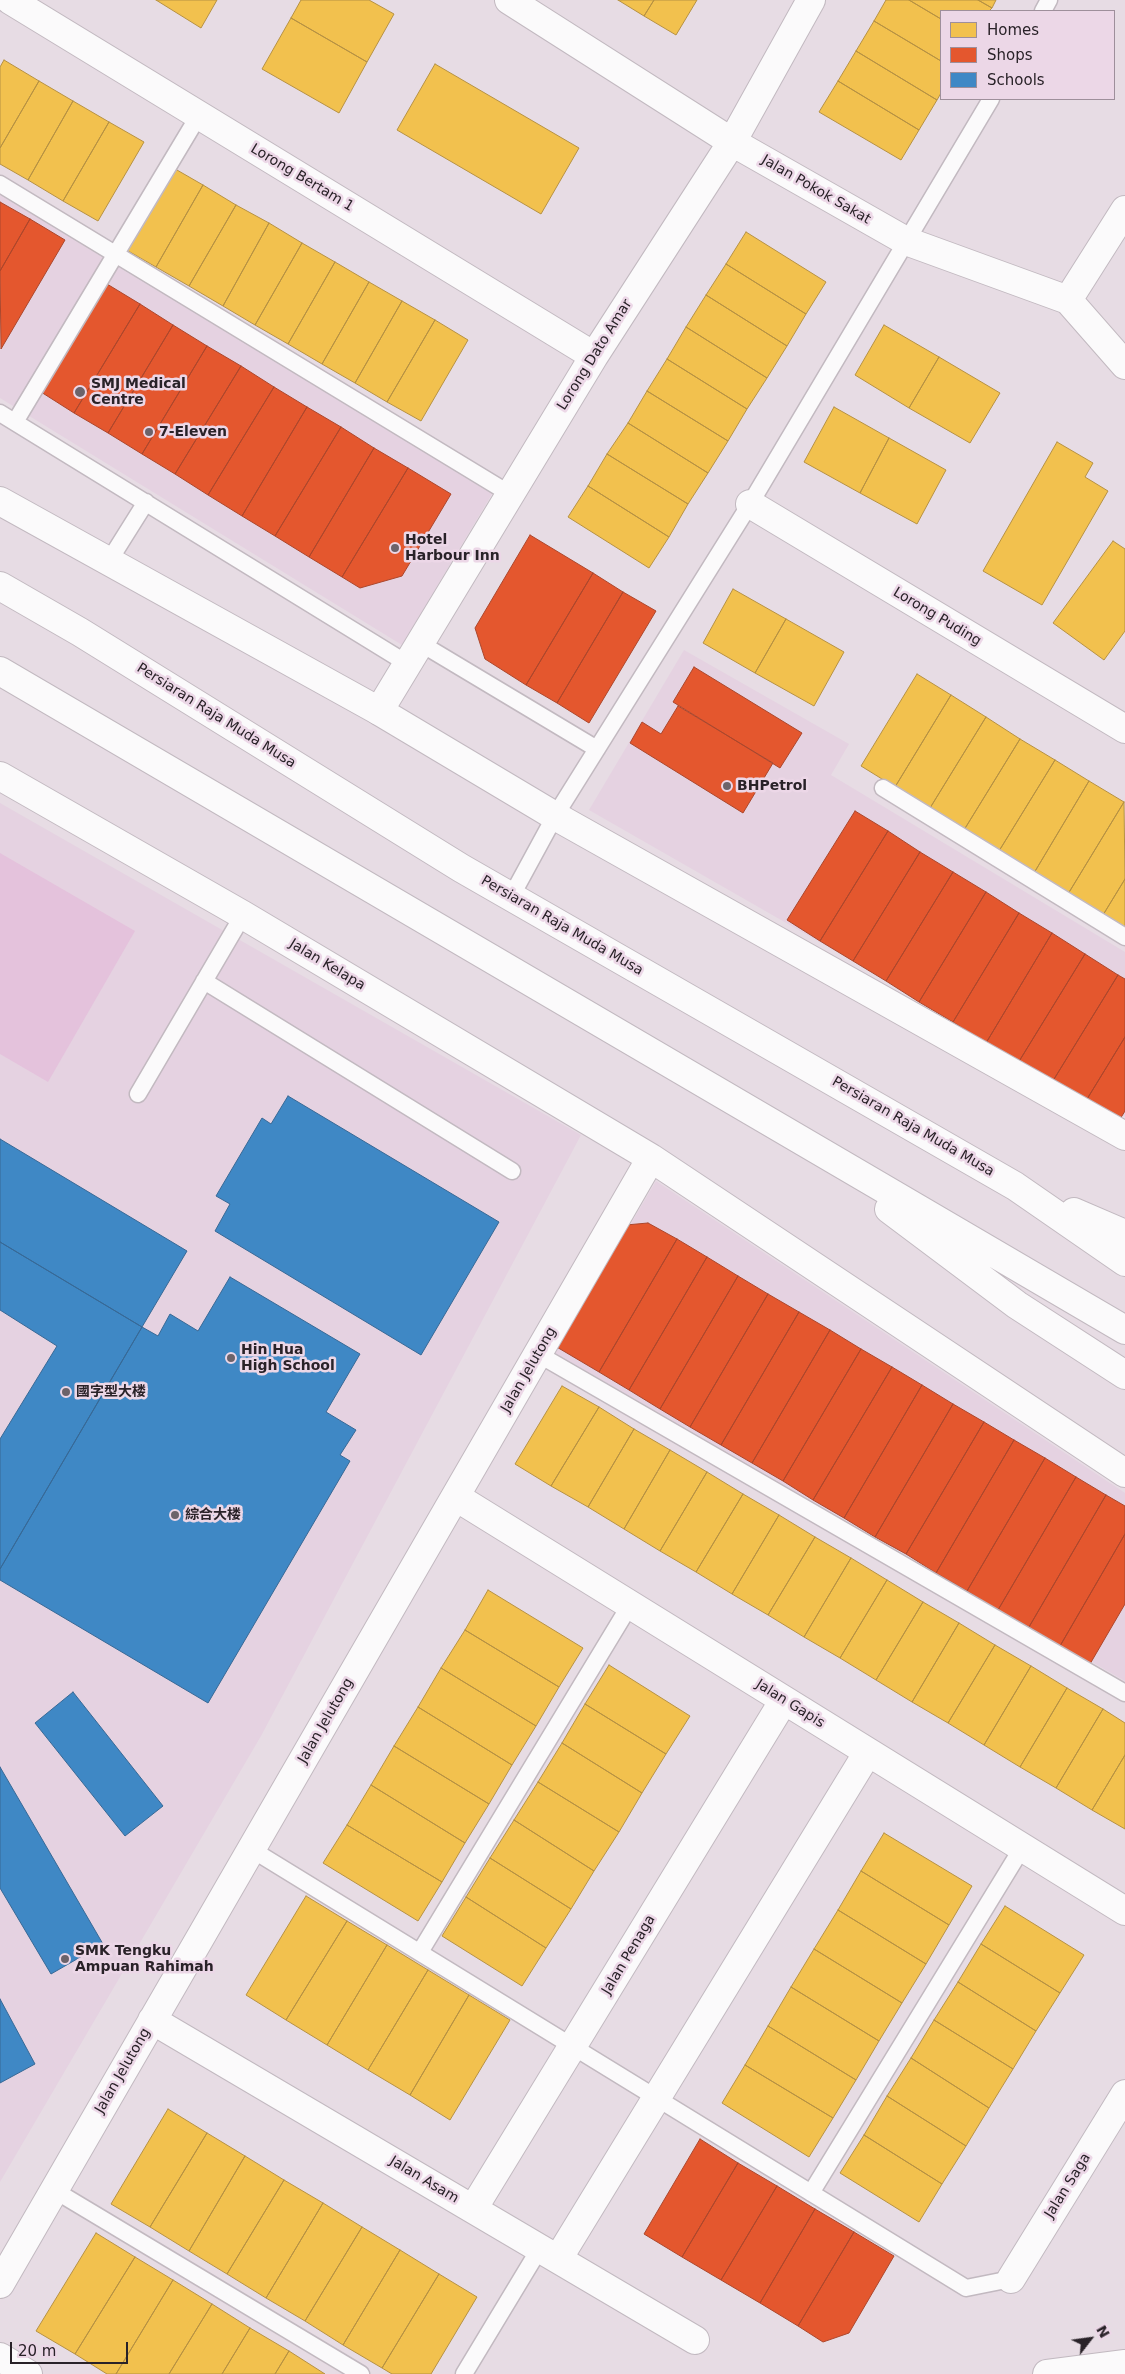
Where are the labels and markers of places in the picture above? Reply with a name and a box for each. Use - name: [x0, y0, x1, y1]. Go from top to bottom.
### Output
- place label: SMJ Medical Centre: [91, 376, 186, 408]
- marker: SMJ Medical Centre: [73, 385, 87, 399]
- place label: 7-Eleven: [159, 424, 227, 440]
- marker: 7-Eleven: [143, 426, 155, 438]
- place label: Hotel Harbour Inn: [405, 532, 500, 564]
- marker: Hotel Harbour Inn: [389, 542, 401, 554]
- place label: BHPetrol: [737, 778, 807, 794]
- marker: BHPetrol: [721, 780, 733, 792]
- place label: Hin Hua High School: [241, 1342, 335, 1374]
- marker: Hin Hua High School: [225, 1352, 237, 1364]
- place label: 國字型大楼: [76, 1384, 146, 1400]
- marker: 國字型大楼: [60, 1386, 72, 1398]
- place label: 綜合大楼: [185, 1507, 241, 1523]
- marker: 綜合大楼: [169, 1509, 181, 1521]
- place label: SMK Tengku Ampuan Rahimah: [75, 1943, 214, 1975]
- marker: SMK Tengku Ampuan Rahimah: [59, 1953, 71, 1965]

